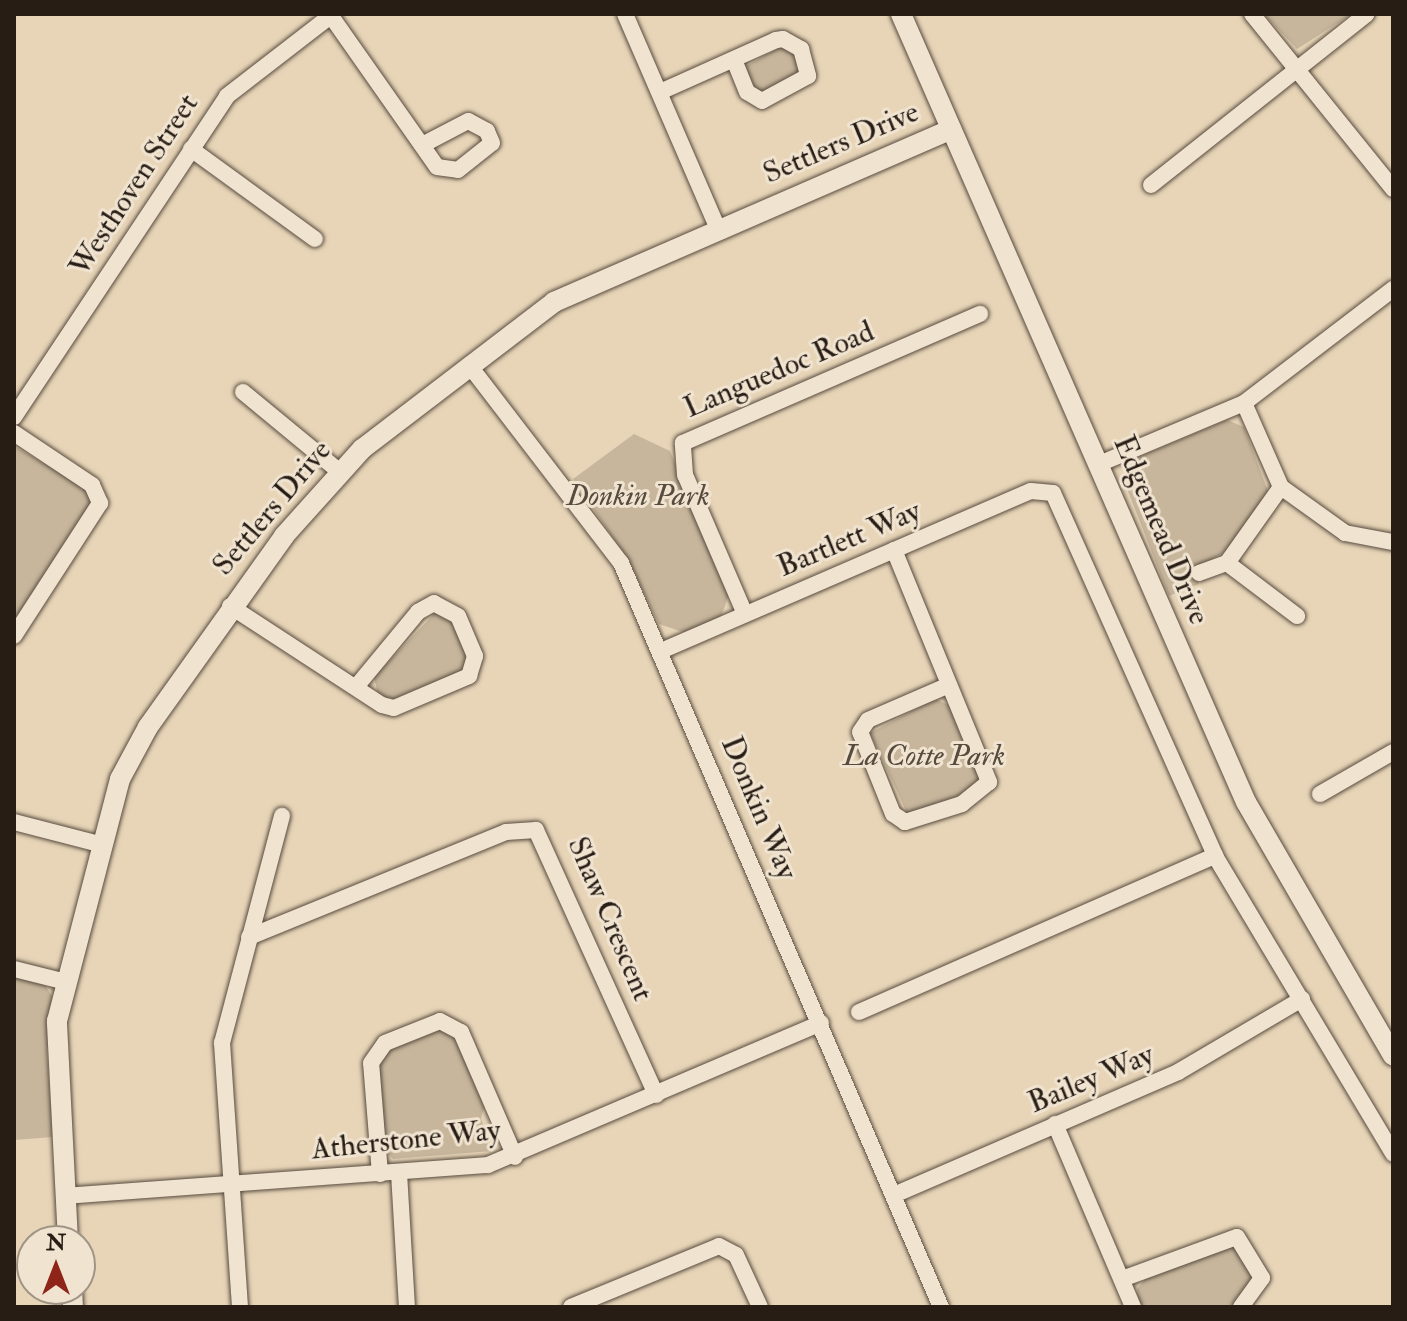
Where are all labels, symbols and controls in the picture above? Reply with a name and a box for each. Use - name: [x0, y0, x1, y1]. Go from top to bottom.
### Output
- street label: Westhoven Street: [62, 87, 206, 283]
- street label: Settlers Drive: [758, 94, 924, 192]
- street label: Languedoc Road: [679, 314, 879, 426]
- street label: Edgemead Drive: [1105, 430, 1217, 630]
- street label: Settlers Drive: [205, 433, 339, 583]
- park label: Donkin Park: [566, 478, 710, 514]
- street label: Bartlett Way: [772, 493, 926, 585]
- street label: Donkin Way: [713, 731, 805, 885]
- park label: La Cotte Park: [843, 738, 1005, 774]
- street label: Shaw Crescent: [559, 832, 661, 1006]
- street label: Bailey Way: [1023, 1037, 1159, 1121]
- street label: Atherstone Way: [310, 1112, 502, 1168]
- north arrow: [16, 1225, 96, 1305]
- text: N: [46, 1229, 66, 1257]

